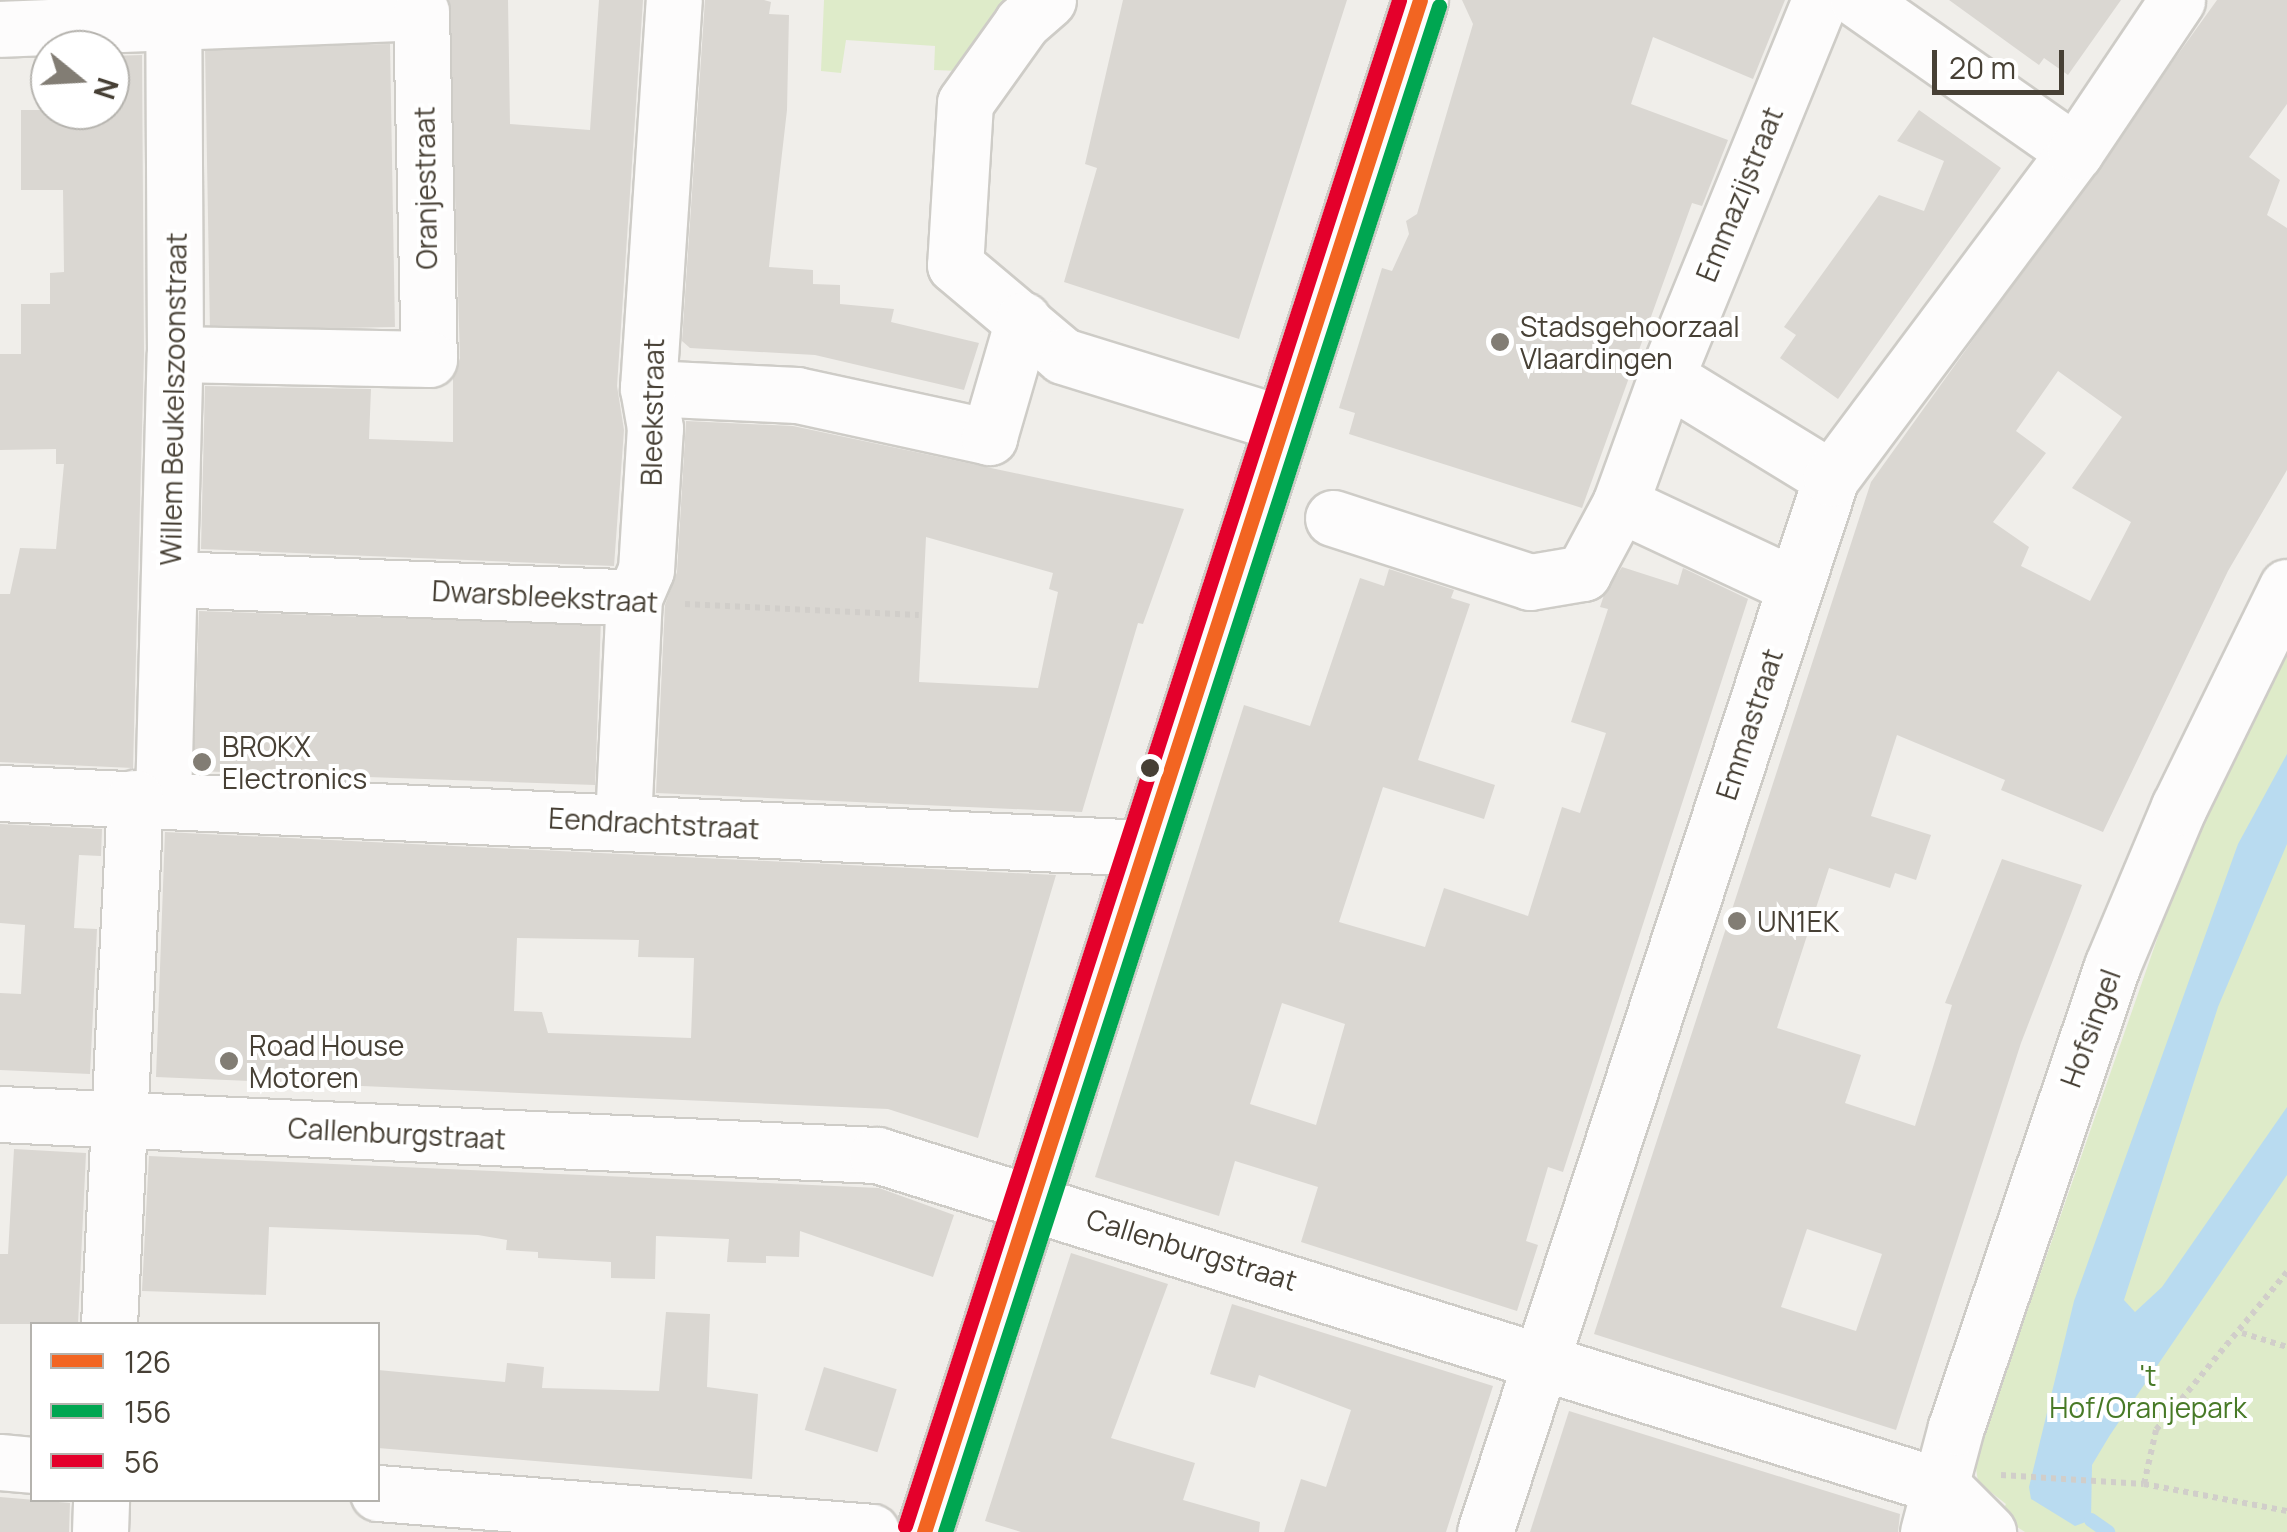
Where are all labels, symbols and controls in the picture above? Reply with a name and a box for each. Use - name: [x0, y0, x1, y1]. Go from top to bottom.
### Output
- north arrow: [30, 30, 130, 130]
- scale bar: [1937, 30, 2070, 92]
- text: 20 m: [1949, 47, 2016, 88]
- text: N: [85, 73, 128, 104]
- street label: Emmazijstraat: [1689, 102, 1789, 286]
- street label: Oranjestraat: [407, 106, 443, 270]
- street label: Willem Beukelszoonstraat: [153, 232, 193, 566]
- place label: Stadsgehoorzaal Vlaardingen: [1520, 309, 1740, 375]
- marker: Stadsgehoorzaal Vlaardingen: [1489, 331, 1511, 353]
- street label: Bleekstraat: [634, 338, 670, 486]
- street label: Dwarsbleekstraat: [431, 573, 659, 619]
- street label: Emmastraat: [1709, 644, 1789, 804]
- place label: BROKX Electronics: [222, 729, 367, 795]
- marker: BROKX Electronics: [191, 751, 213, 773]
- unlabelled marker: [1140, 758, 1160, 778]
- street label: Eendrachtstraat: [548, 801, 760, 845]
- place label: UN1EK: [1757, 904, 1839, 938]
- marker: UN1EK: [1726, 910, 1748, 932]
- street label: Hofsingel: [2053, 964, 2127, 1092]
- place label: Road House Motoren: [249, 1028, 404, 1094]
- marker: Road House Motoren: [218, 1050, 240, 1072]
- street label: Callenburgstraat: [287, 1111, 507, 1155]
- street label: Callenburgstraat: [1083, 1201, 1301, 1297]
- legend: [30, 1322, 380, 1502]
- text: 126: [124, 1341, 171, 1382]
- park label: 't Hof/Oranjepark: [2049, 1358, 2247, 1424]
- text: 156: [124, 1391, 172, 1432]
- text: 56: [124, 1441, 160, 1482]

